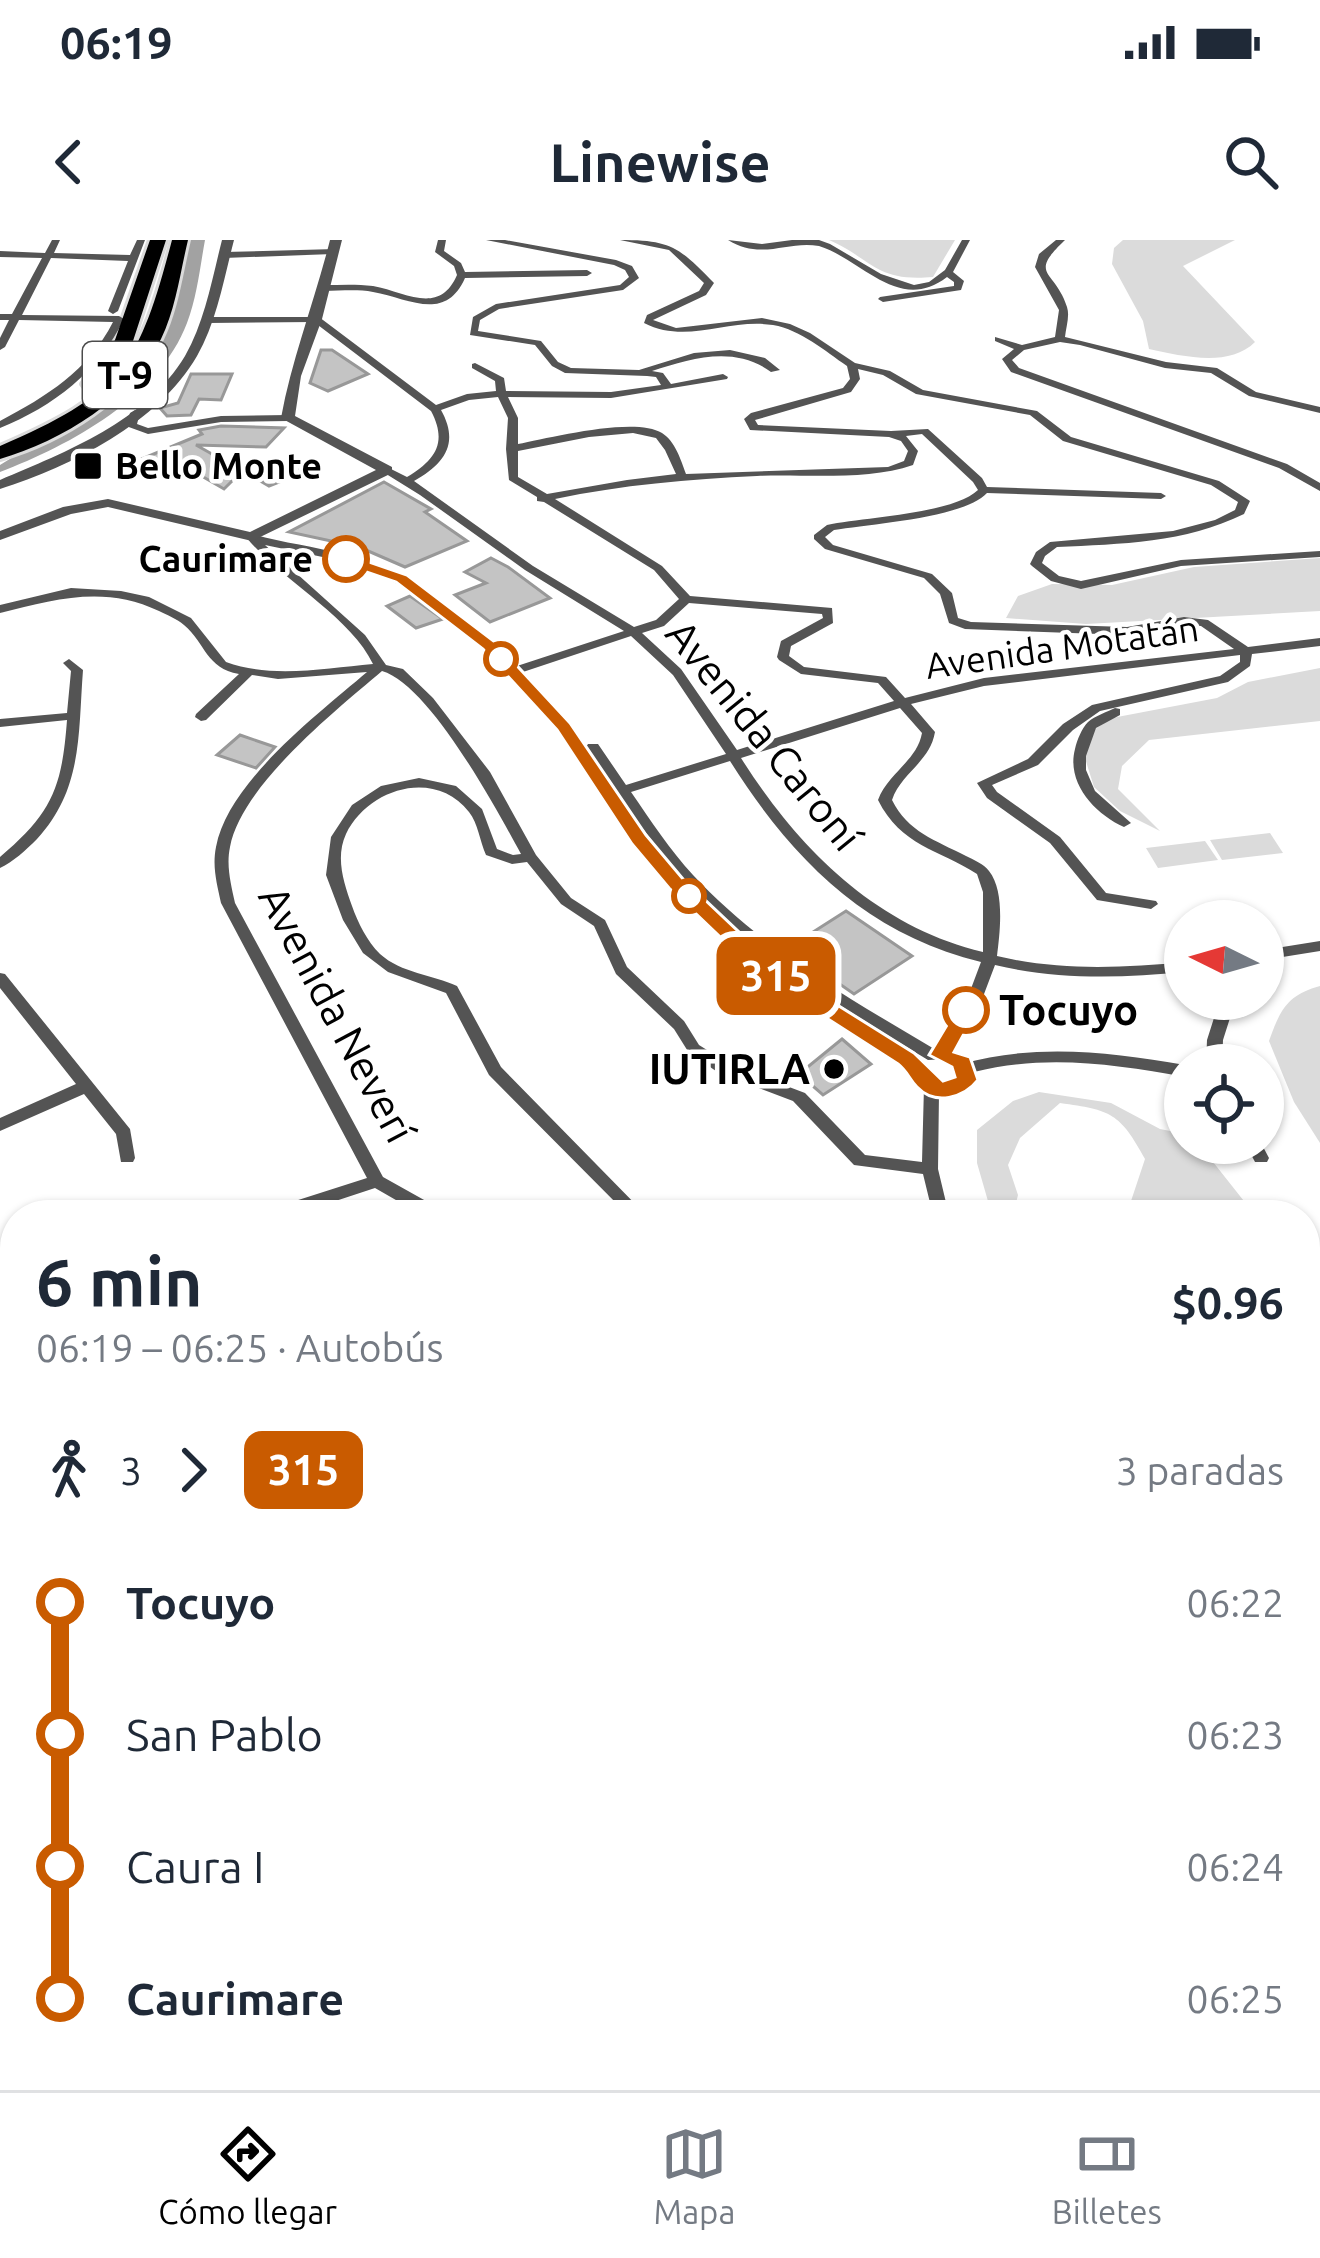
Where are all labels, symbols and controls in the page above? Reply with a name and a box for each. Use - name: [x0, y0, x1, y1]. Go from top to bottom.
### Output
- text: 06:19: [60, 17, 173, 68]
- icon: back: [36, 129, 102, 195]
- icon: search: [1218, 129, 1284, 195]
- text: Linewise: [549, 132, 771, 192]
- road number: T-9: [83, 342, 167, 408]
- place label: Bello Monte: [115, 445, 322, 486]
- marker: Bello Monte: [72, 450, 104, 482]
- marker: Caurimare: [324, 537, 368, 581]
- place label: Caurimare: [138, 538, 313, 579]
- street label: Avenida Motatán: [923, 607, 1201, 686]
- street label: Avenida Caroní: [657, 610, 872, 860]
- unlabelled marker: [485, 643, 517, 675]
- street label: Avenida Neverí: [250, 878, 425, 1151]
- unlabelled marker: [673, 880, 705, 912]
- north arrow: [1164, 900, 1284, 1020]
- map controls: [1164, 900, 1284, 1164]
- line badge: 315: [707, 937, 845, 1015]
- text: 315: [740, 952, 812, 999]
- place label: Tocuyo: [999, 986, 1138, 1033]
- marker: Tocuyo: [944, 988, 988, 1032]
- button: locate: [1164, 1044, 1284, 1164]
- place label: IUTIRLA: [649, 1045, 810, 1092]
- marker: IUTIRLA: [821, 1056, 847, 1082]
- text: 6 min: [36, 1244, 203, 1318]
- text: $0.96: [1171, 1277, 1284, 1328]
- text: 06:19 – 06:25 · Autobús: [36, 1326, 444, 1369]
- icon: walk: [36, 1437, 102, 1503]
- icon: forward: [160, 1437, 226, 1503]
- text: 315: [268, 1446, 339, 1493]
- text: 3: [120, 1449, 142, 1492]
- text: 3 paradas: [1116, 1449, 1284, 1492]
- text: Tocuyo: [126, 1577, 275, 1628]
- text: 06:22: [1186, 1581, 1284, 1624]
- text: San Pablo: [126, 1709, 323, 1760]
- text: 06:23: [1186, 1713, 1284, 1756]
- text: Caura I: [126, 1841, 264, 1892]
- text: 06:24: [1186, 1845, 1284, 1888]
- text: Caurimare: [126, 1973, 344, 2024]
- text: 06:25: [1186, 1977, 1284, 2020]
- tab: Cómo llegar: [158, 2121, 337, 2230]
- tab: Mapa: [653, 2121, 735, 2230]
- tab: Billetes: [1052, 2121, 1162, 2230]

